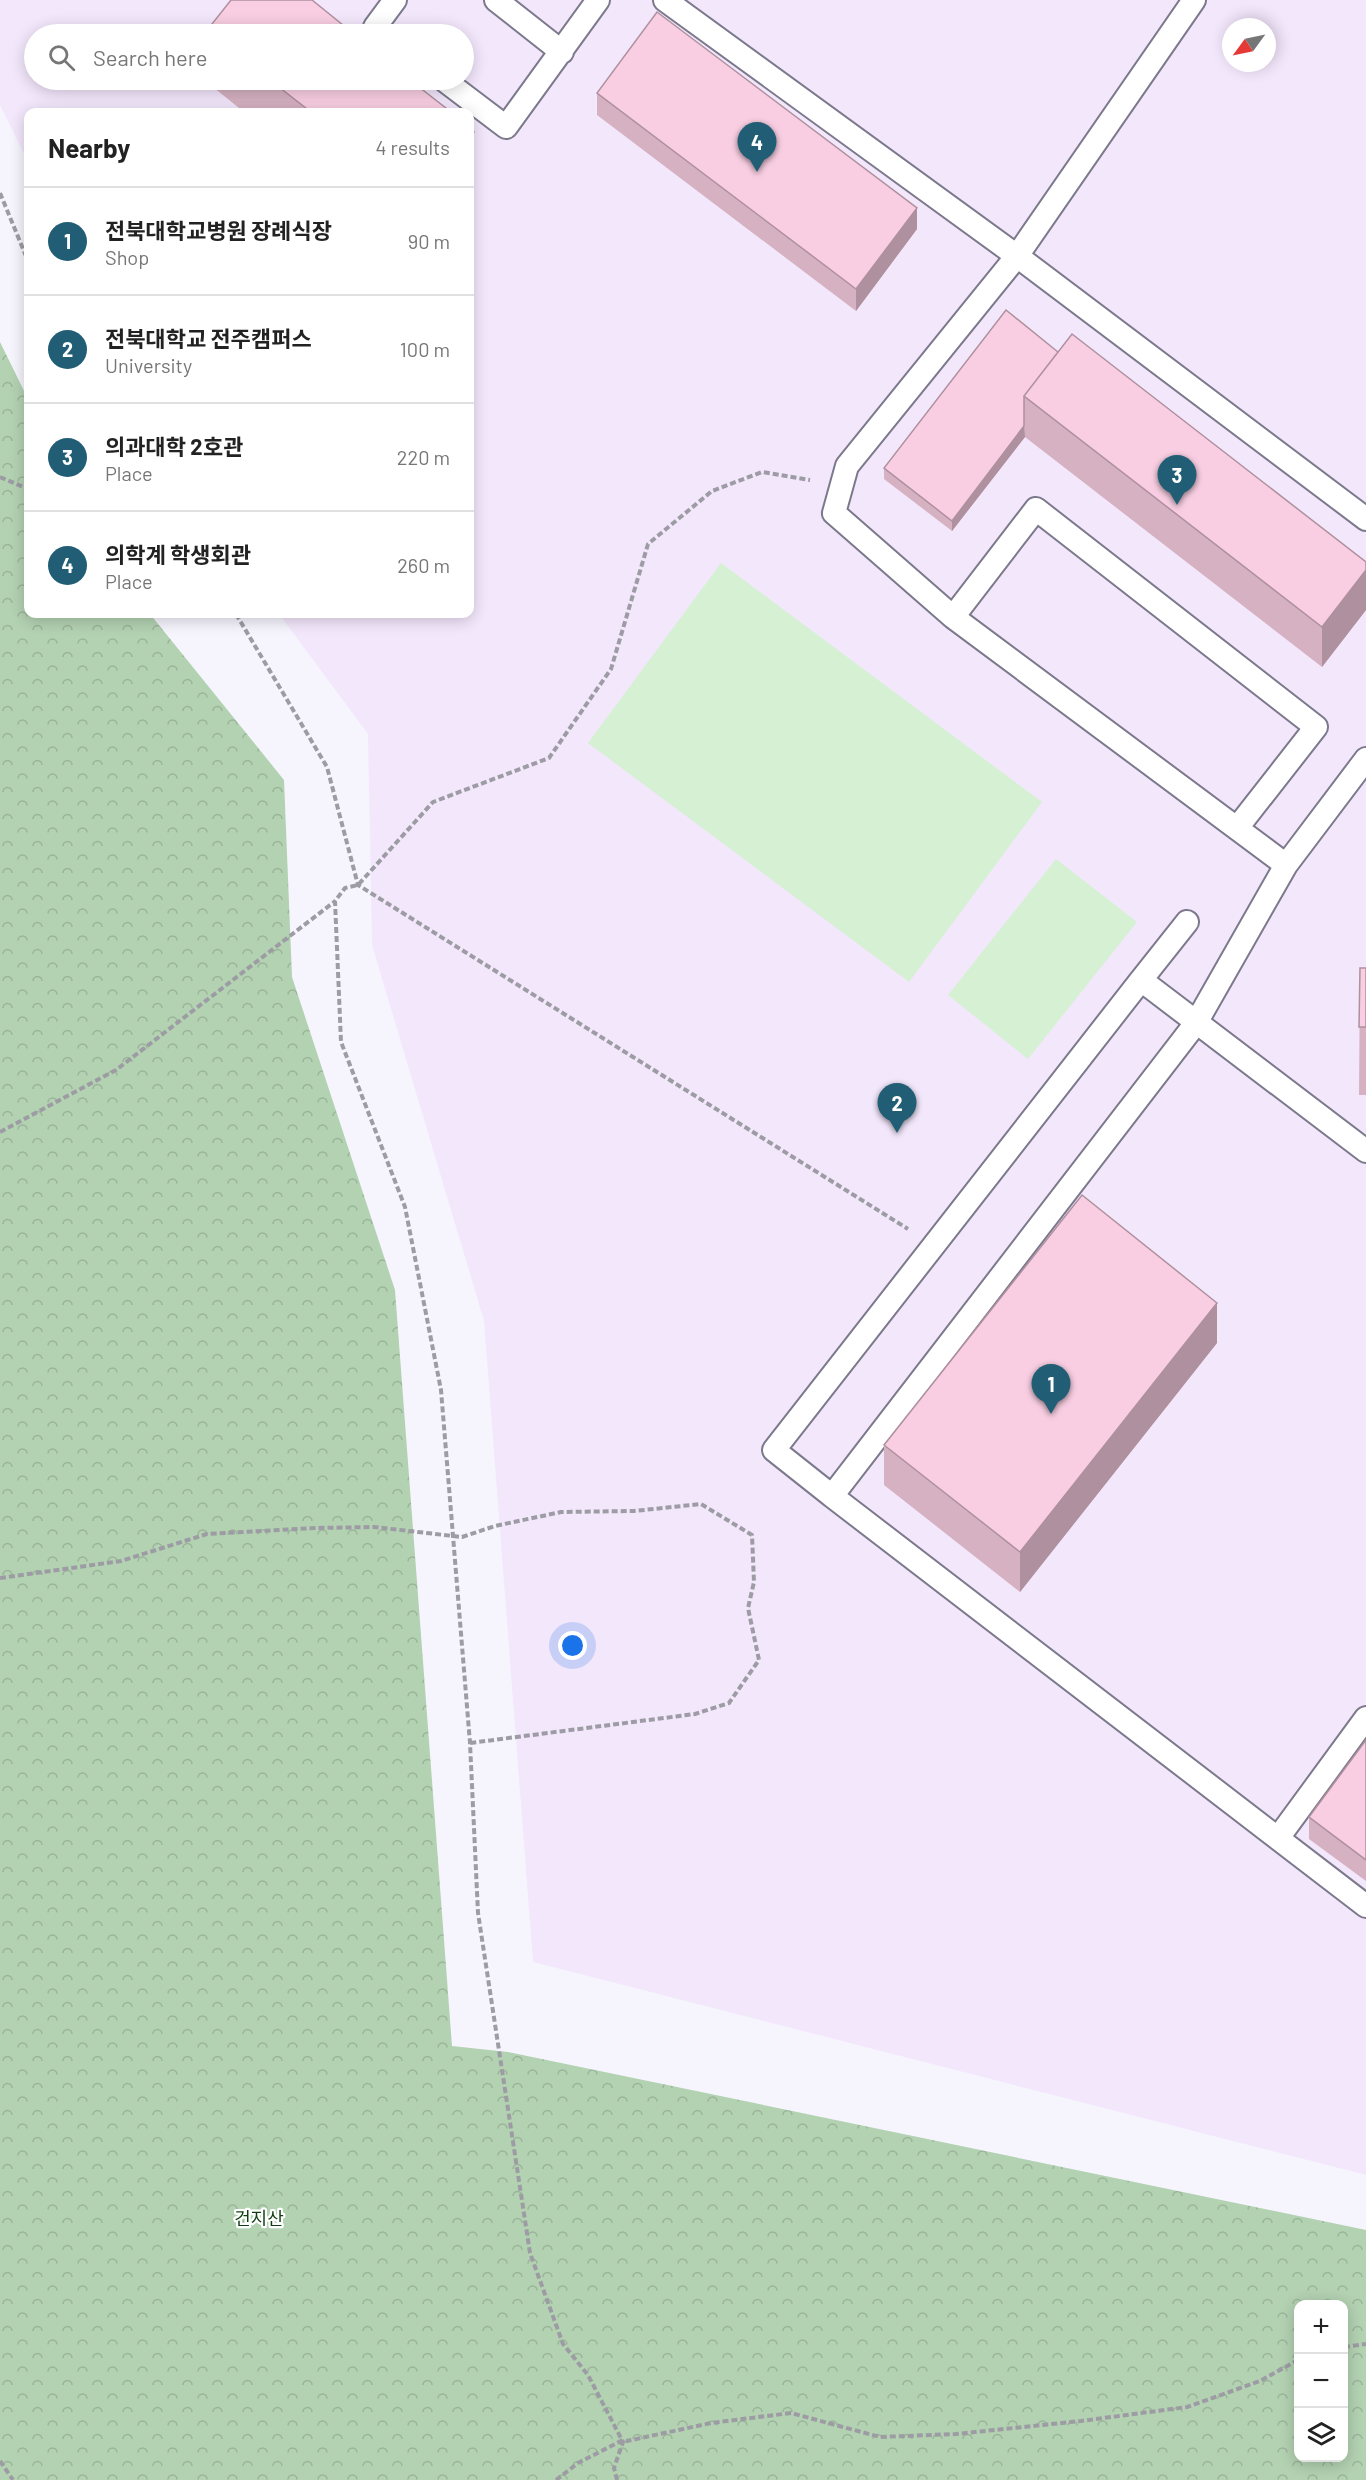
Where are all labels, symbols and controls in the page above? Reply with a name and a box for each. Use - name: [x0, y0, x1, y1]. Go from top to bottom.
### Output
- north arrow: [1222, 18, 1276, 72]
- search box: [24, 24, 474, 90]
- icon: search: [45, 41, 78, 74]
- text: Search here: [93, 44, 207, 70]
- pin: 4: [738, 122, 777, 172]
- text: Nearby: [48, 132, 130, 163]
- text: 4 results: [375, 135, 450, 159]
- text: 전북대학교병원 장례식장: [105, 217, 332, 243]
- text: 1: [64, 229, 71, 253]
- text: 90 m: [408, 229, 450, 253]
- text: Shop: [105, 245, 149, 269]
- text: 전북대학교 전주캠퍼스: [105, 325, 312, 351]
- text: 2: [62, 337, 73, 361]
- text: 100 m: [400, 337, 450, 361]
- text: University: [105, 353, 192, 377]
- text: 의과대학 2호관: [105, 433, 243, 459]
- text: 3: [62, 445, 73, 469]
- text: 220 m: [397, 445, 450, 469]
- pin: 3: [1158, 456, 1196, 505]
- text: Place: [105, 461, 153, 485]
- text: 의학계 학생회관: [105, 541, 251, 567]
- text: 4: [61, 553, 74, 577]
- text: 260 m: [397, 553, 450, 577]
- text: Place: [105, 569, 153, 593]
- pin: 2: [878, 1084, 916, 1133]
- pin: 1: [1032, 1364, 1070, 1414]
- your location: [558, 1631, 587, 1660]
- park label: 건지산: [234, 2207, 284, 2229]
- map controls: [1294, 2300, 1348, 2462]
- button: +: [1294, 2300, 1348, 2354]
- button: −: [1294, 2354, 1348, 2408]
- button: layers: [1294, 2408, 1348, 2462]

